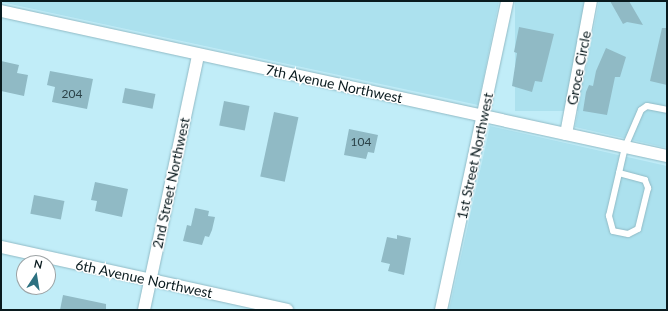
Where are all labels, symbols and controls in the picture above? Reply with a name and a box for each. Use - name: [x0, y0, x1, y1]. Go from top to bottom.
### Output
- street label: Groce Circle: [564, 29, 594, 107]
- street label: 7th Avenue Northwest: [264, 61, 404, 107]
- house number: 204: [62, 87, 82, 101]
- street label: 1st Street Northwest: [453, 91, 497, 221]
- street label: 2nd Street Northwest: [149, 116, 193, 250]
- house number: 104: [351, 135, 371, 149]
- north arrow: [16, 255, 56, 295]
- street label: 6th Avenue Northwest: [74, 256, 214, 302]
- text: N: [33, 257, 44, 271]

